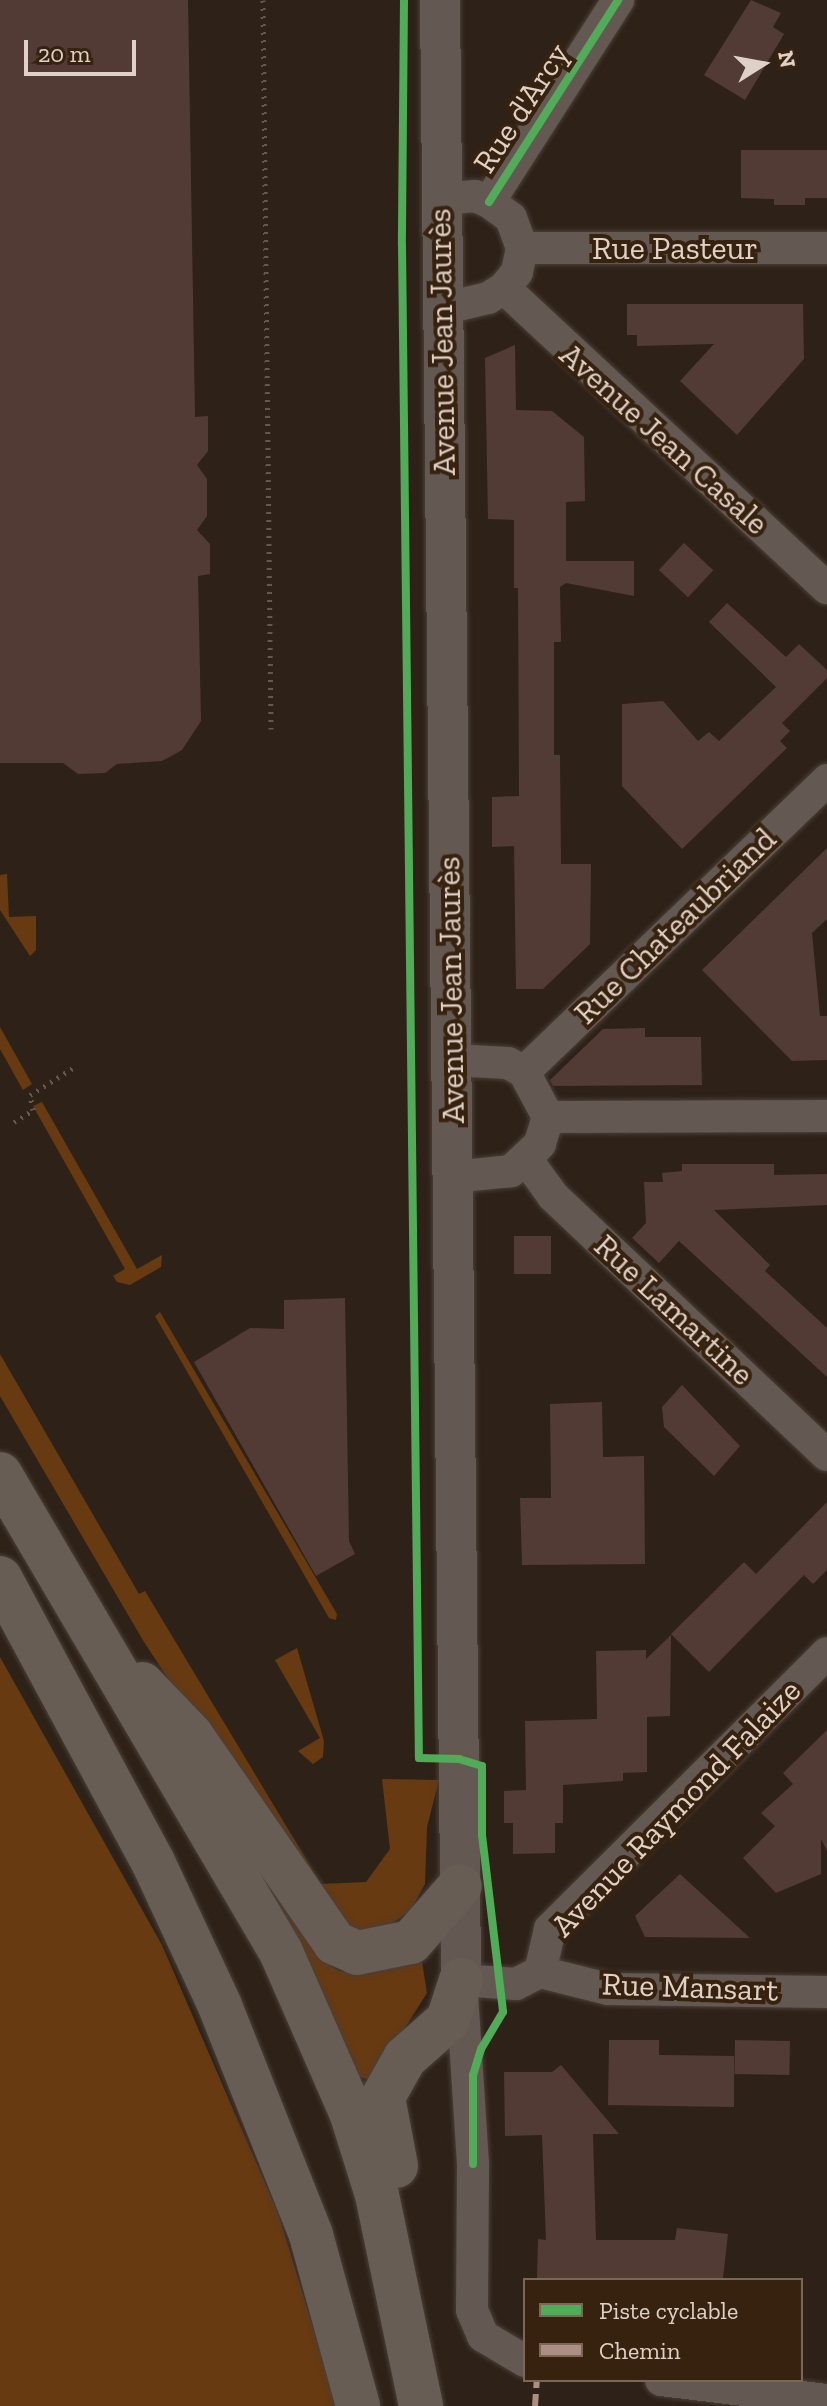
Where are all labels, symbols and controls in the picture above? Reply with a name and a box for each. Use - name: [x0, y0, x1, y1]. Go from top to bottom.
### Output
- scale bar: [28, 24, 140, 74]
- north arrow: [723, 24, 803, 104]
- street label: Rue d'Arcy: [465, 36, 577, 180]
- text: 20 m: [38, 39, 90, 68]
- text: N: [772, 49, 802, 70]
- street label: Avenue Jean Jaurès: [420, 208, 464, 476]
- street label: Rue Pasteur: [592, 229, 758, 267]
- street label: Avenue Jean Casale: [552, 335, 776, 543]
- street label: Rue Chateaubriand: [566, 820, 784, 1032]
- street label: Avenue Jean Jaurès: [429, 856, 473, 1124]
- street label: Rue Lamartine: [586, 1227, 762, 1393]
- street label: Avenue Raymond Falaize: [543, 1672, 809, 1944]
- street label: Rue Mansart: [601, 1965, 779, 2009]
- legend: [523, 2278, 803, 2382]
- text: Piste cyclable: [599, 2296, 738, 2325]
- text: Chemin: [599, 2336, 680, 2365]

